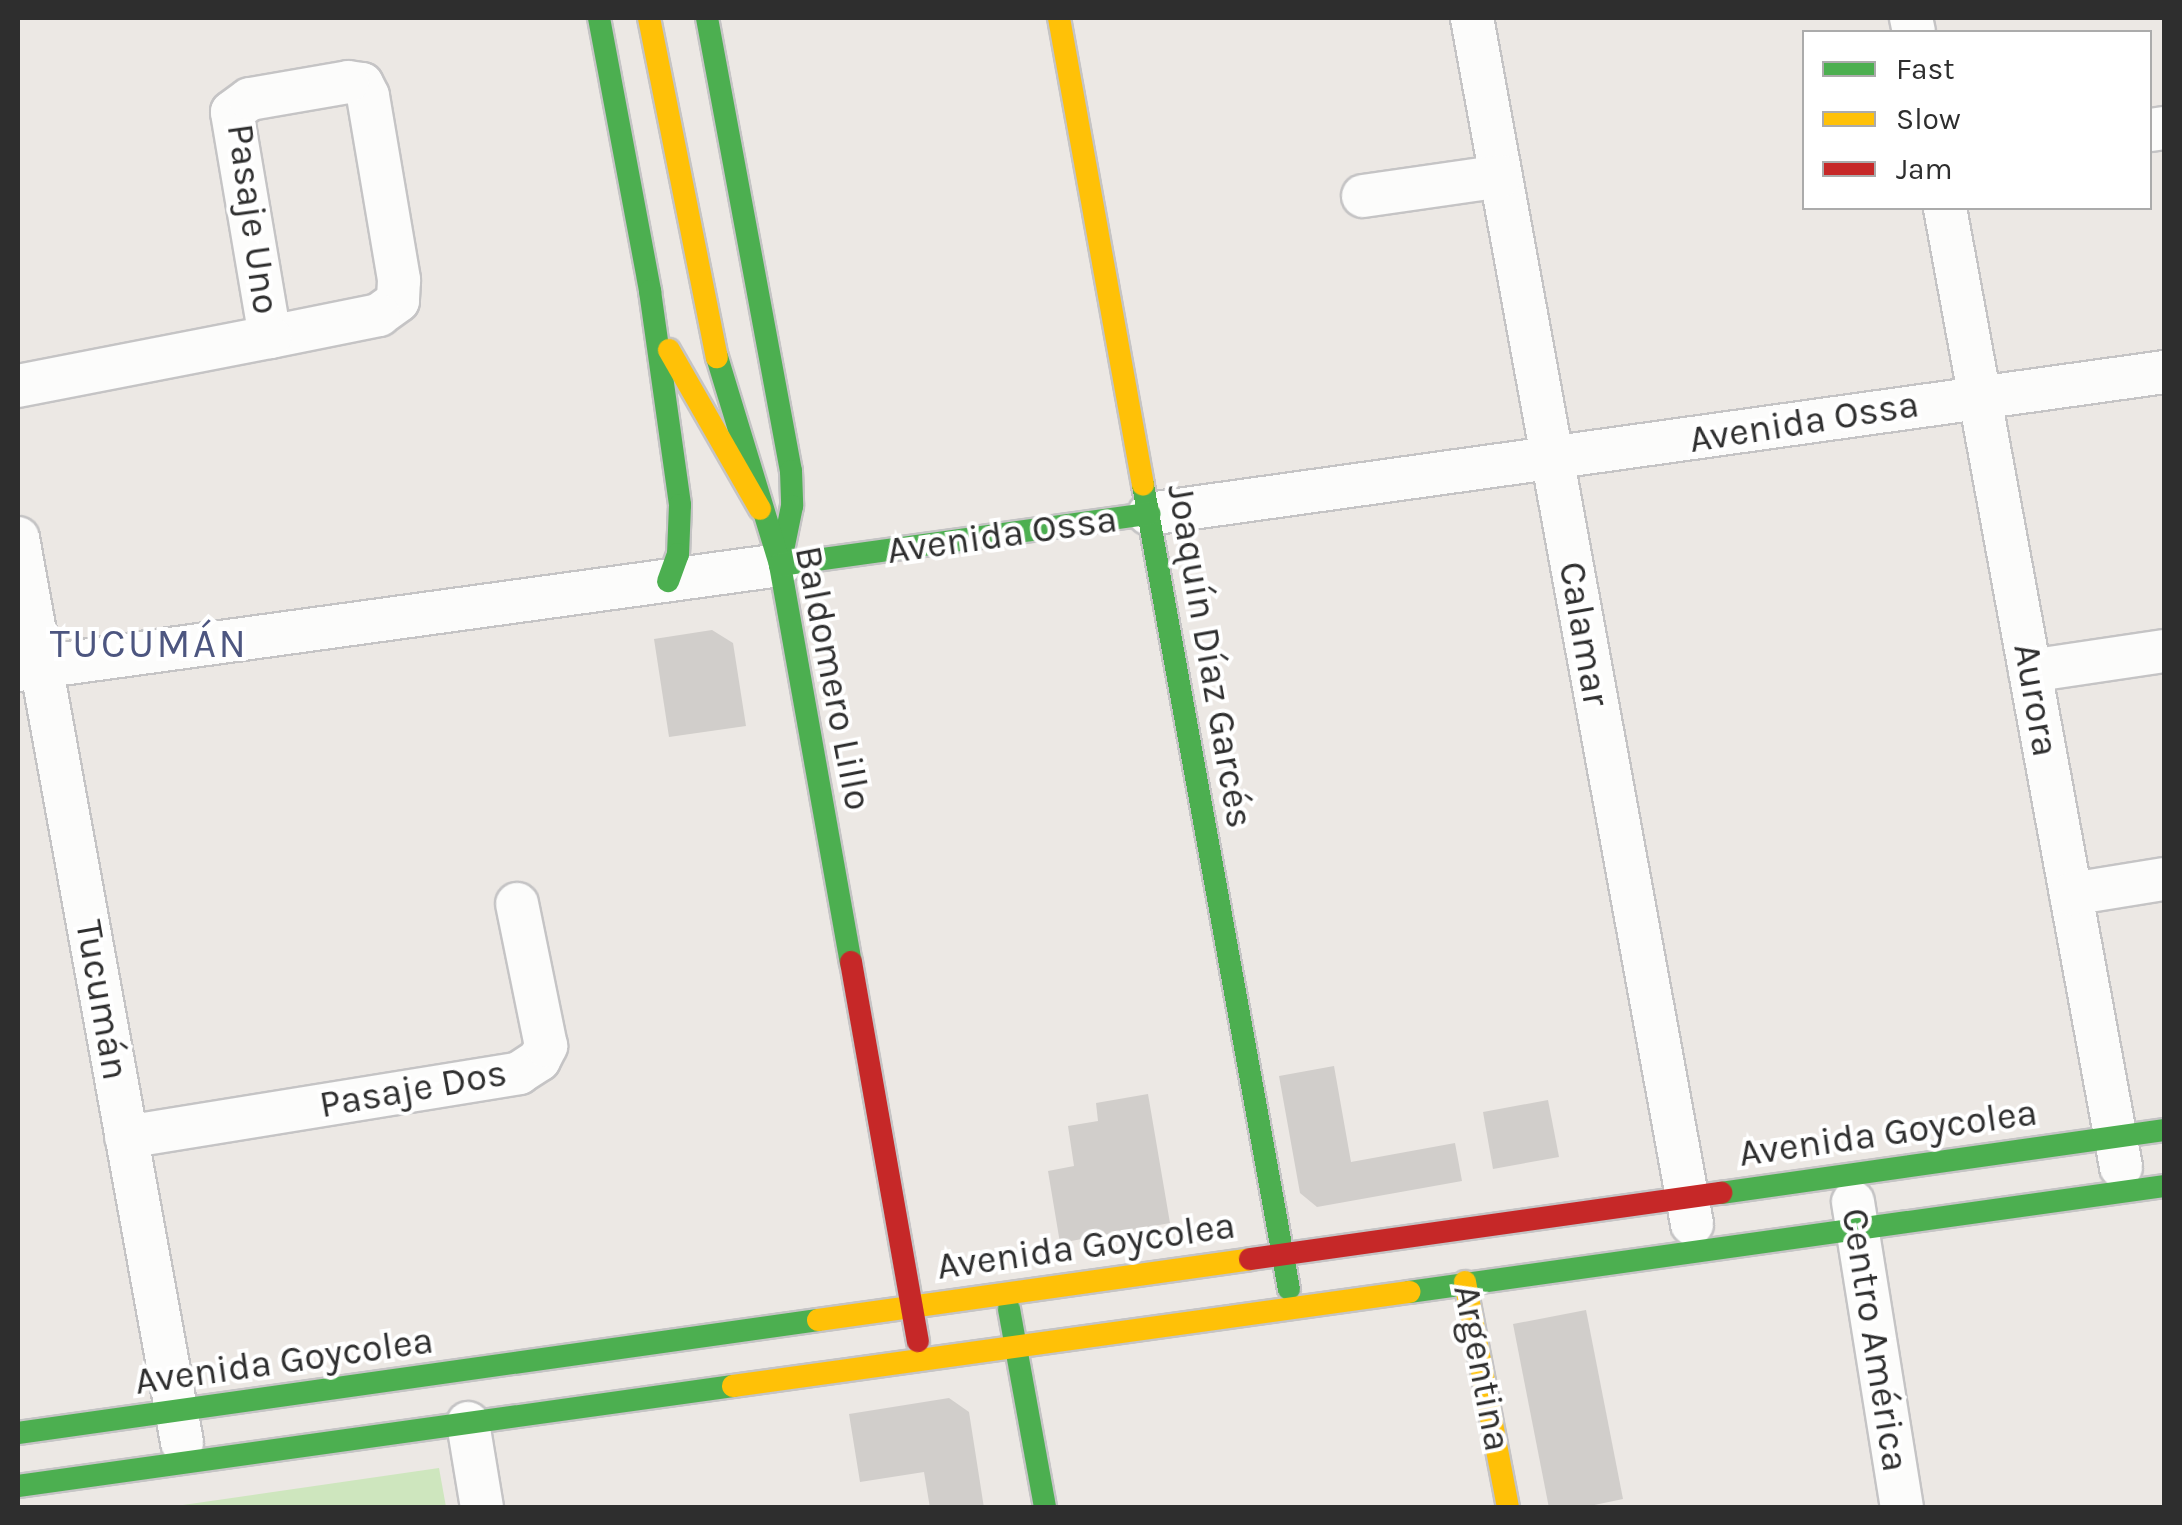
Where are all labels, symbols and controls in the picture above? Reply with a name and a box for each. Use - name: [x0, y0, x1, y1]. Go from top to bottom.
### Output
- legend: [1802, 30, 2152, 210]
- text: Fast: [1896, 51, 1955, 87]
- text: Slow: [1896, 101, 1961, 137]
- street label: Pasaje Uno: [217, 121, 289, 317]
- text: Jam: [1896, 151, 1953, 187]
- street label: Avenida Ossa: [1686, 381, 1922, 463]
- street label: Joaquín Díaz Garcés: [1157, 481, 1263, 831]
- street label: Avenida Ossa: [884, 496, 1120, 574]
- street label: Baldomero Lillo: [785, 542, 881, 814]
- street label: Calamar: [1549, 558, 1619, 710]
- district label: TUCUMÁN: [50, 620, 248, 668]
- street label: Aurora: [2004, 640, 2068, 760]
- street label: Tucumán: [66, 917, 138, 1083]
- street label: Pasaje Dos: [316, 1050, 510, 1128]
- street label: Avenida Goycolea: [1736, 1089, 2040, 1177]
- street label: Avenida Goycolea: [934, 1202, 1238, 1290]
- street label: Centro América: [1832, 1205, 1918, 1475]
- street label: Argentina: [1444, 1281, 1520, 1455]
- street label: Avenida Goycolea: [132, 1317, 436, 1405]

